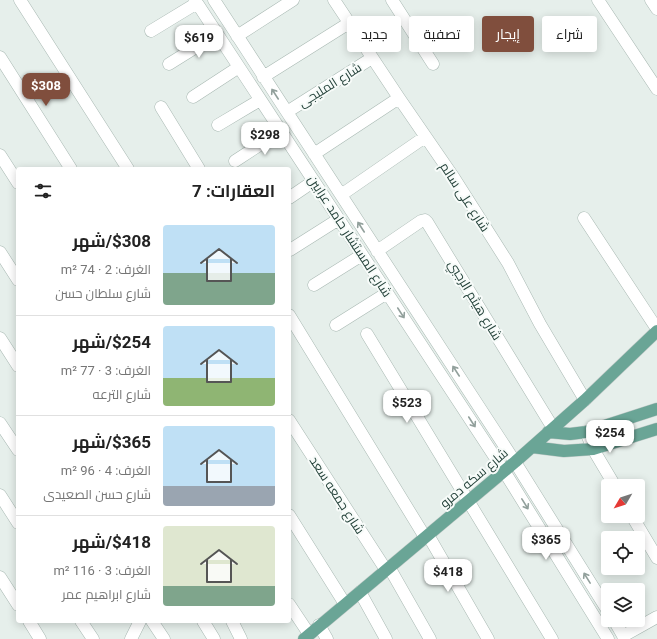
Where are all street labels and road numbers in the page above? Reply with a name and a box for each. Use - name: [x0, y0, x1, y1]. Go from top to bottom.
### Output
- street label: شارع المليجى: [296, 60, 365, 111]
- street label: شارع على سالم: [435, 159, 493, 236]
- street label: شارع المستشار حامد عرابين: [304, 172, 395, 300]
- street label: شارع هيثم الرجبي: [443, 257, 505, 344]
- street label: شارع سكه دمرو: [437, 445, 512, 512]
- street label: شارع جمعه سعد: [306, 453, 368, 537]

